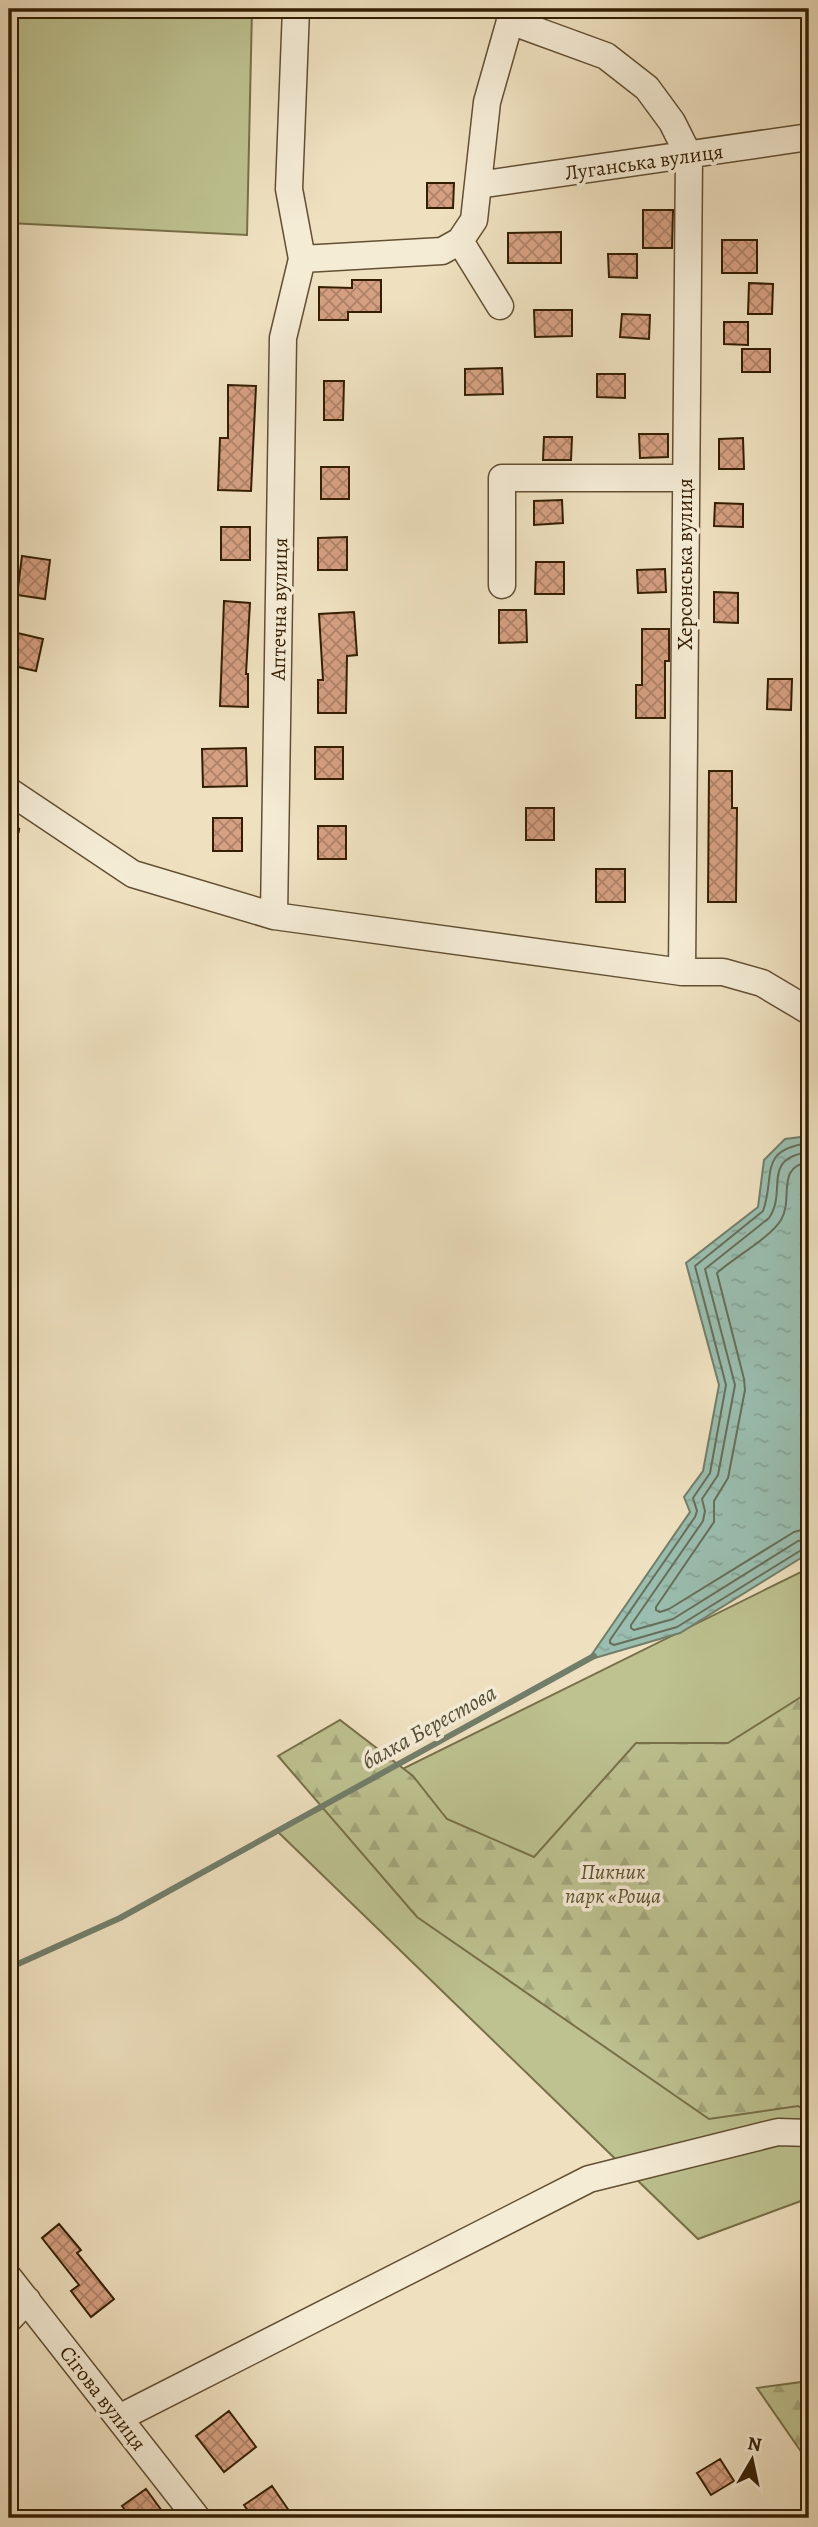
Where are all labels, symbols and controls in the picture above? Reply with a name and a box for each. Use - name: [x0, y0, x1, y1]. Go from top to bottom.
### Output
- street label: Луганська вулиця: [563, 137, 725, 187]
- street label: Херсонська вулиця: [671, 478, 699, 650]
- street label: Аптечна вулиця: [264, 537, 294, 682]
- water label: балка Берестова: [356, 1677, 502, 1777]
- park label: Пикник парк «Роща: [565, 1858, 661, 1910]
- street label: Сігова вулиця: [53, 2340, 153, 2456]
- north arrow: [716, 2426, 786, 2496]
- text: N: [746, 2430, 764, 2458]

